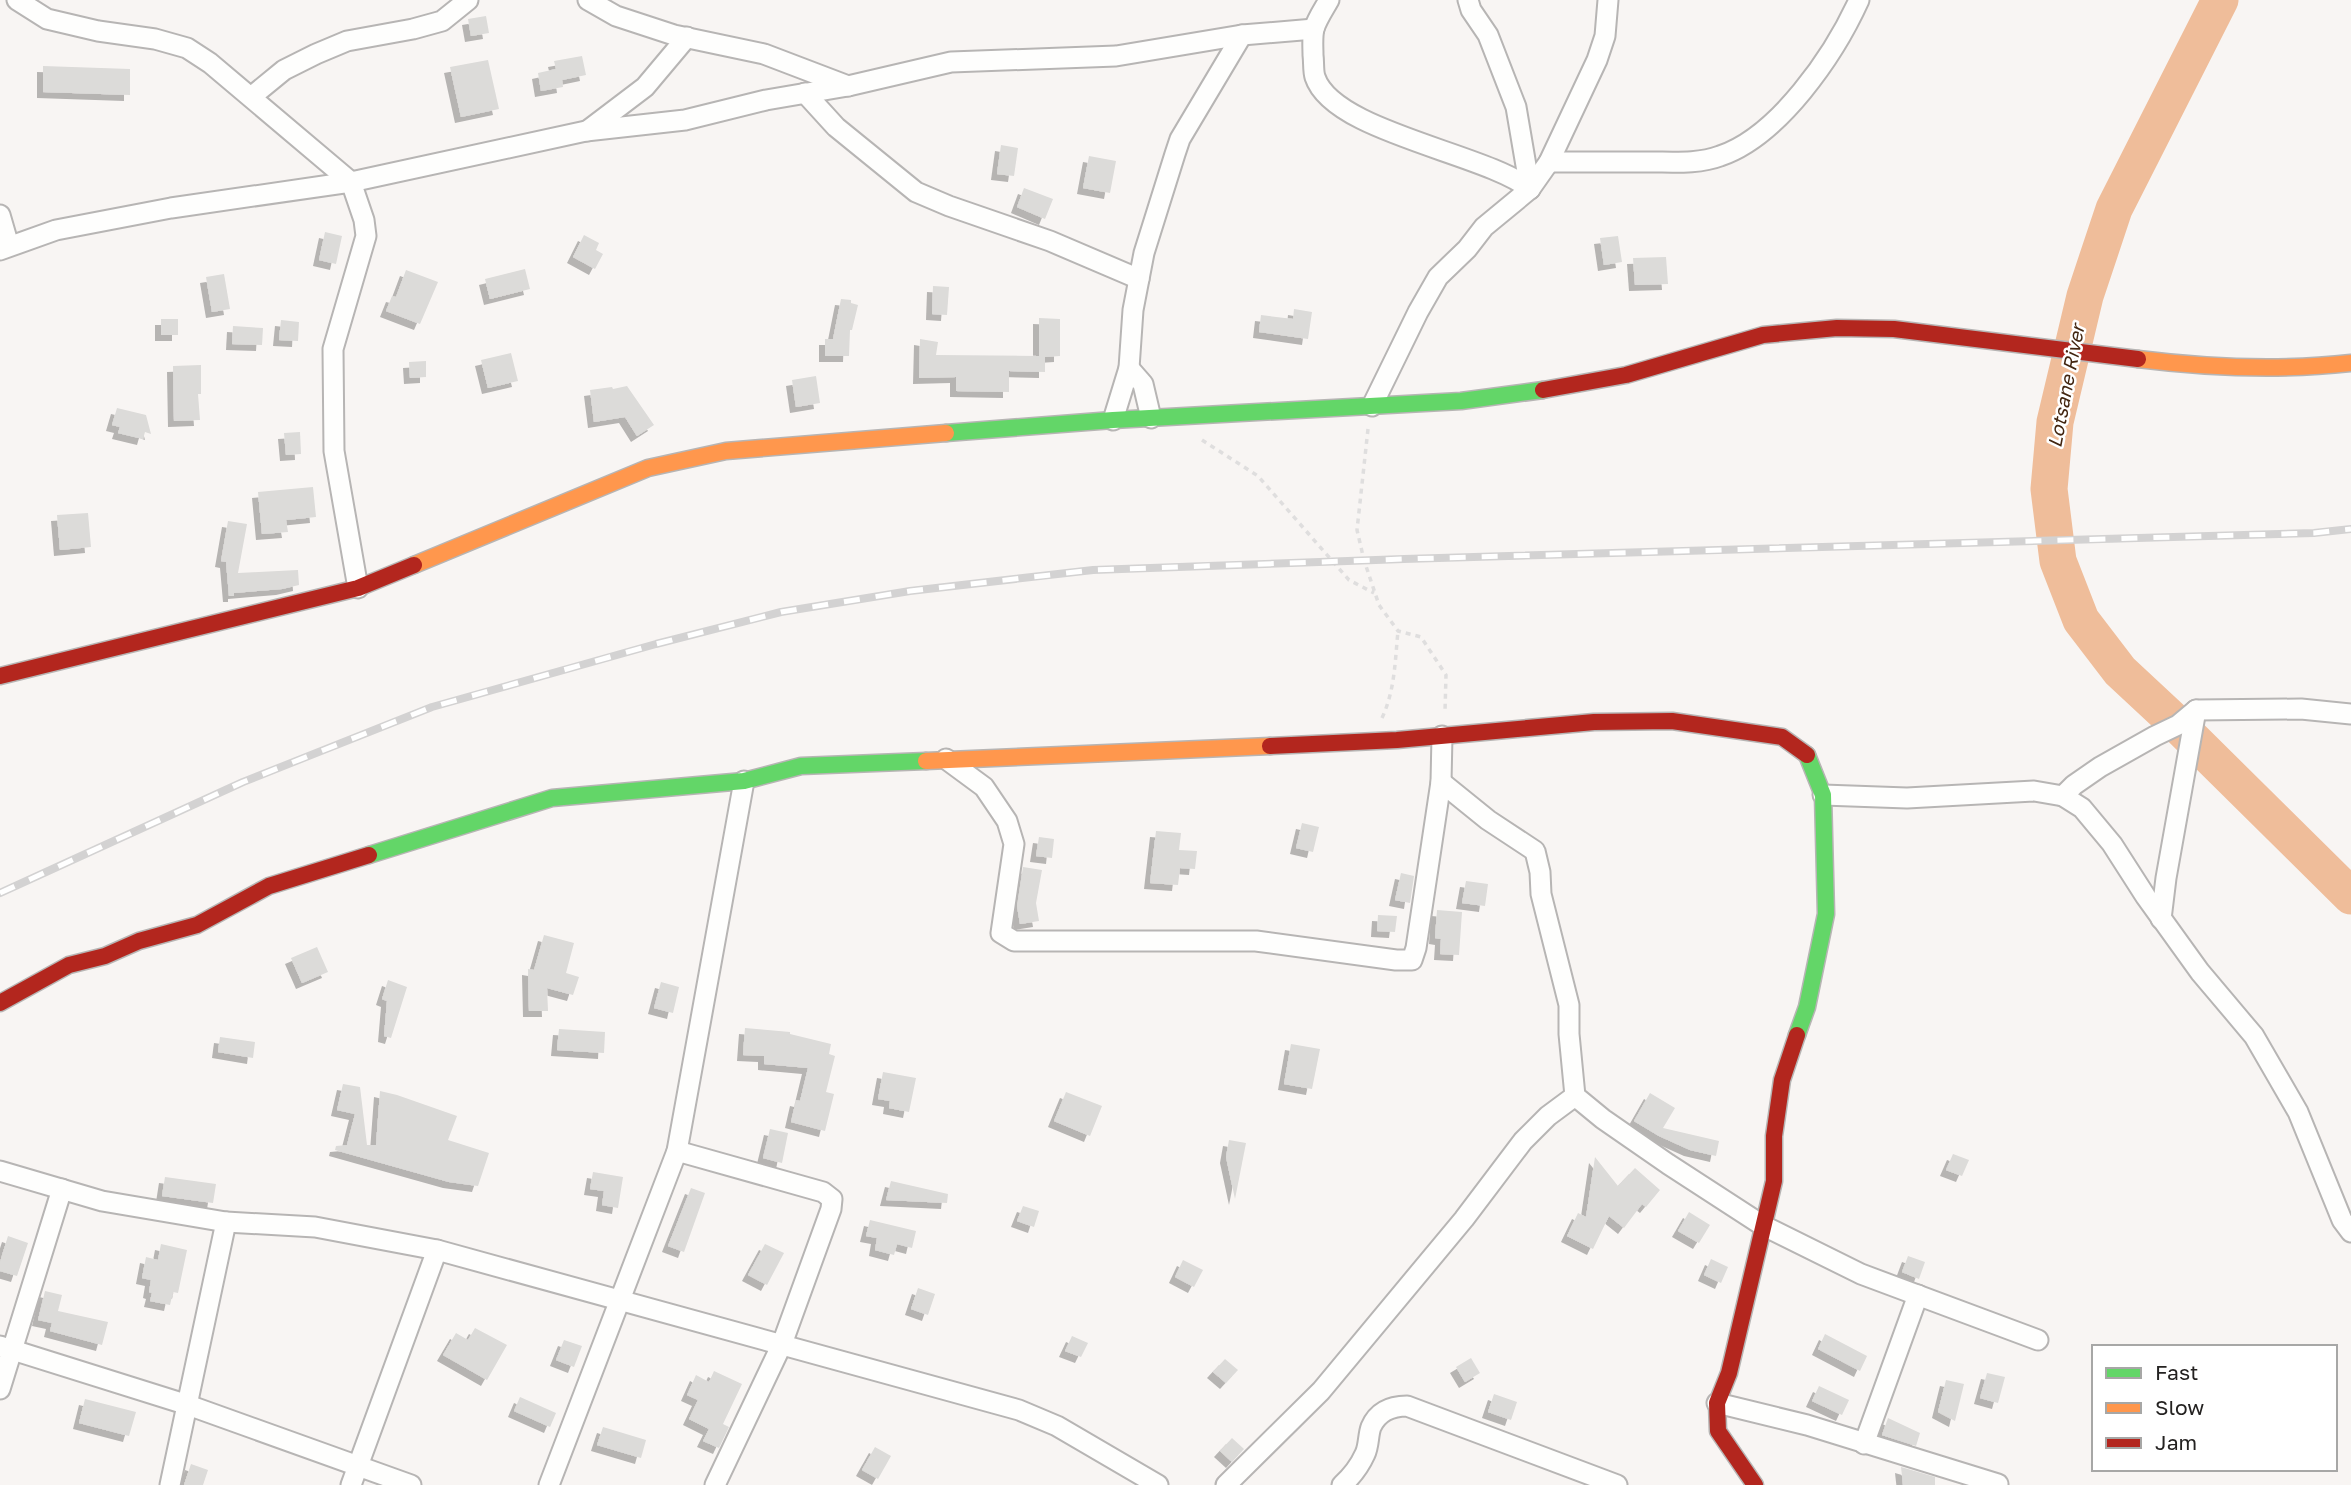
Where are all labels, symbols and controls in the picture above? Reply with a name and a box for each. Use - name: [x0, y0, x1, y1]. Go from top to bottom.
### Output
- water label: Lotsane River: [2042, 320, 2089, 449]
- legend: [2092, 1345, 2337, 1471]
- text: Fast: [2155, 1359, 2198, 1385]
- text: Slow: [2155, 1394, 2204, 1420]
- text: Jam: [2155, 1429, 2197, 1455]

